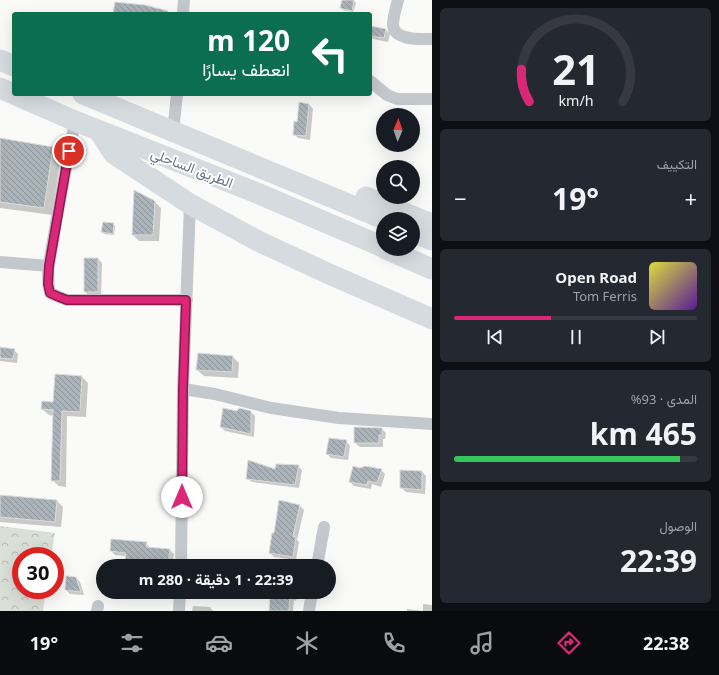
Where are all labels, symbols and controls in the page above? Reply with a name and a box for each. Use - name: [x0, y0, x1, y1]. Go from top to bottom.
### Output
- text: 120 m: [207, 21, 290, 59]
- icon: left: [304, 28, 356, 80]
- text: 21: [552, 41, 599, 97]
- text: انعطف يسارًا: [202, 57, 290, 81]
- text: km/h: [558, 91, 593, 110]
- north arrow: [376, 108, 420, 152]
- map controls: [376, 108, 420, 256]
- pin: [52, 134, 86, 168]
- icon: arrive: [58, 140, 80, 162]
- street label: الطريق الساحلي: [147, 143, 236, 195]
- text: التكييف: [657, 155, 697, 173]
- button: search: [376, 160, 420, 204]
- text: 19°: [552, 178, 599, 219]
- text: −: [454, 183, 467, 213]
- text: +: [684, 183, 697, 213]
- button: layers: [376, 212, 420, 256]
- text: Open Road: [555, 267, 637, 287]
- text: Tom Ferris: [573, 287, 637, 305]
- icon: previous: [484, 326, 506, 348]
- icon: pause: [565, 326, 587, 348]
- icon: next: [646, 326, 668, 348]
- text: المدى · 93%: [631, 390, 697, 408]
- text: 465 km: [590, 413, 697, 454]
- position arrow: [161, 476, 203, 518]
- text: الوصول: [659, 517, 697, 535]
- text: 22:39: [620, 540, 697, 581]
- speed limit sign: 30: [12, 547, 64, 599]
- text: 22:39 · 1 دقيقة · 280 m: [139, 569, 293, 589]
- icon: filters: [118, 629, 146, 657]
- icon: car: [205, 629, 233, 657]
- icon: climate: [293, 629, 321, 657]
- icon: phone: [380, 629, 408, 657]
- icon: music: [468, 629, 496, 657]
- icon: directions: [555, 629, 583, 657]
- text: 19°: [30, 631, 58, 655]
- text: 22:38: [643, 631, 689, 655]

